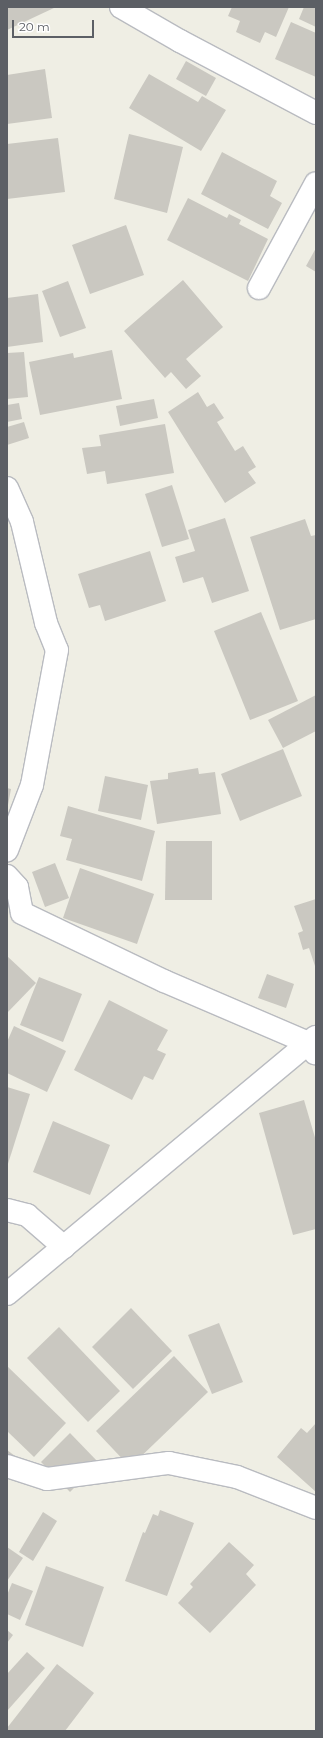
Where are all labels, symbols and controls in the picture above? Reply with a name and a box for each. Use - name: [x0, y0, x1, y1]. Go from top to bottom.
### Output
- scale bar: [14, 12, 96, 38]
- text: 20 m: [19, 19, 50, 34]

